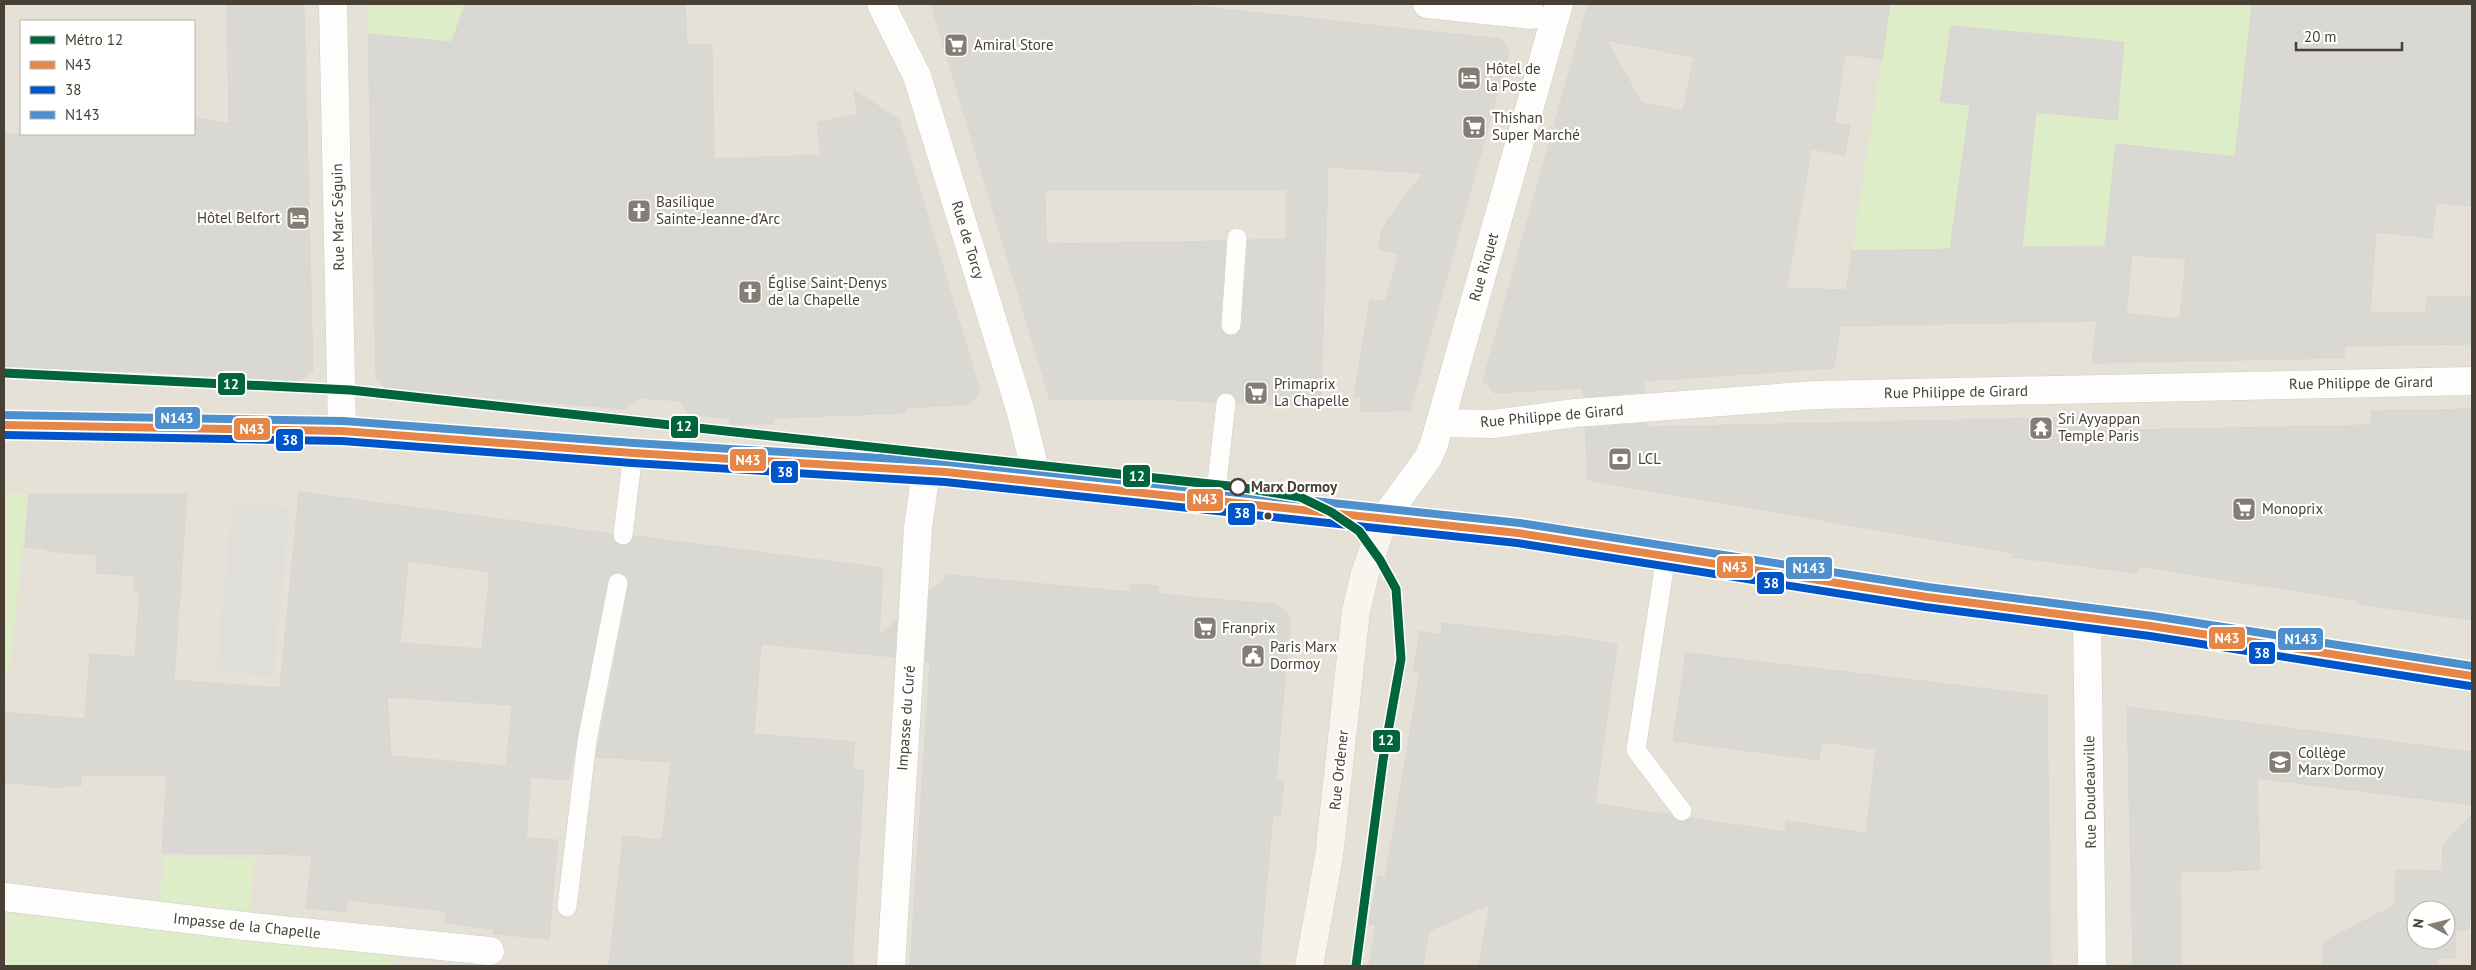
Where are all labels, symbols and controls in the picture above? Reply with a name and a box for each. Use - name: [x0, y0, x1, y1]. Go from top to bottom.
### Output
- legend: [20, 20, 195, 135]
- scale bar: [2296, 20, 2402, 52]
- text: 20 m: [2304, 27, 2337, 46]
- text: Métro 12: [65, 30, 123, 49]
- supermarket icon: Amiral Store: [943, 32, 969, 58]
- place label: Amiral Store: [974, 35, 1054, 54]
- text: N43: [65, 55, 91, 74]
- place label: Hôtel de la Poste: [1486, 59, 1541, 95]
- hotel icon: Hôtel de la Poste: [1456, 65, 1482, 91]
- text: 38: [65, 80, 81, 99]
- text: N143: [65, 105, 100, 124]
- place label: Thishan Super Marché: [1492, 108, 1580, 144]
- supermarket icon: Thishan Super Marché: [1461, 114, 1487, 140]
- street label: Rue Marc Séguin: [327, 163, 348, 271]
- place label: Basilique Sainte-Jeanne-d’Arc: [656, 192, 780, 228]
- church icon: Basilique Sainte-Jeanne-d’Arc: [626, 198, 652, 224]
- street label: Rue de Torcy: [948, 198, 989, 281]
- hotel icon: Hôtel Belfort: [285, 205, 311, 231]
- place label: Hôtel Belfort: [197, 208, 280, 227]
- street label: Rue Riquet: [1465, 230, 1502, 303]
- place label: Église Saint-Denys de la Chapelle: [768, 273, 887, 309]
- church icon: Église Saint-Denys de la Chapelle: [737, 279, 763, 305]
- line badge: 12: [217, 372, 246, 396]
- street label: Rue Philippe de Girard: [2289, 372, 2433, 393]
- place label: Primaprix La Chapelle: [1274, 374, 1349, 410]
- text: 12: [223, 375, 239, 393]
- supermarket icon: Primaprix La Chapelle: [1243, 380, 1269, 406]
- street label: Rue Philippe de Girard: [1884, 381, 2028, 402]
- street label: Rue Philippe de Girard: [1479, 400, 1624, 431]
- line badge: N143: [154, 406, 201, 430]
- text: N143: [160, 409, 194, 427]
- place label: Sri Ayyappan Temple Paris: [2058, 409, 2140, 445]
- line badge: 12: [670, 415, 699, 439]
- temple icon: Sri Ayyappan Temple Paris: [2028, 415, 2054, 441]
- line badge: N43: [233, 417, 271, 441]
- text: 12: [676, 417, 692, 435]
- text: N43: [239, 420, 265, 438]
- line badge: 38: [275, 428, 304, 452]
- text: 38: [282, 431, 298, 449]
- bank icon: LCL: [1607, 446, 1633, 472]
- line badge: N43: [729, 448, 767, 472]
- place label: LCL: [1638, 449, 1661, 468]
- text: N43: [735, 451, 761, 469]
- line badge: 38: [770, 460, 799, 484]
- text: 38: [777, 463, 793, 481]
- line badge: 12: [1122, 464, 1151, 488]
- text: 12: [1129, 467, 1145, 485]
- place label: Marx Dormoy: [1251, 477, 1338, 496]
- marker: Marx Dormoy: [1229, 478, 1247, 496]
- line badge: N43: [1186, 488, 1224, 512]
- text: N43: [1192, 490, 1218, 508]
- supermarket icon: Monoprix: [2231, 496, 2257, 522]
- place label: Monoprix: [2262, 499, 2323, 518]
- line badge: 38: [1227, 502, 1256, 526]
- text: 38: [1234, 504, 1250, 522]
- unlabelled marker: [1263, 511, 1273, 521]
- line badge: N43: [1716, 555, 1754, 579]
- line badge: N143: [1785, 556, 1833, 580]
- text: N43: [1722, 558, 1748, 576]
- text: N143: [1792, 559, 1826, 577]
- line badge: 38: [1756, 571, 1785, 595]
- text: 38: [1763, 574, 1779, 592]
- supermarket icon: Franprix: [1192, 615, 1218, 641]
- place label: Franprix: [1222, 618, 1276, 637]
- line badge: N43: [2208, 626, 2246, 650]
- line badge: N143: [2277, 627, 2324, 651]
- text: N43: [2214, 629, 2240, 647]
- text: N143: [2284, 630, 2318, 648]
- place label: Paris Marx Dormoy: [1270, 637, 1337, 673]
- line badge: 38: [2248, 641, 2276, 665]
- public building icon: Paris Marx Dormoy: [1240, 643, 1266, 669]
- text: 38: [2254, 644, 2270, 662]
- street label: Impasse du Curé: [892, 665, 919, 771]
- street label: Rue Ordener: [1325, 729, 1352, 811]
- line badge: 12: [1372, 729, 1401, 753]
- text: 12: [1378, 731, 1394, 749]
- street label: Rue Doudeauville: [2079, 735, 2100, 849]
- place label: Collège Marx Dormoy: [2298, 743, 2384, 779]
- school or university icon: Collège Marx Dormoy: [2267, 749, 2293, 775]
- north arrow: [2406, 900, 2456, 950]
- street label: Impasse de la Chapelle: [172, 908, 322, 943]
- text: N: [2409, 918, 2428, 929]

